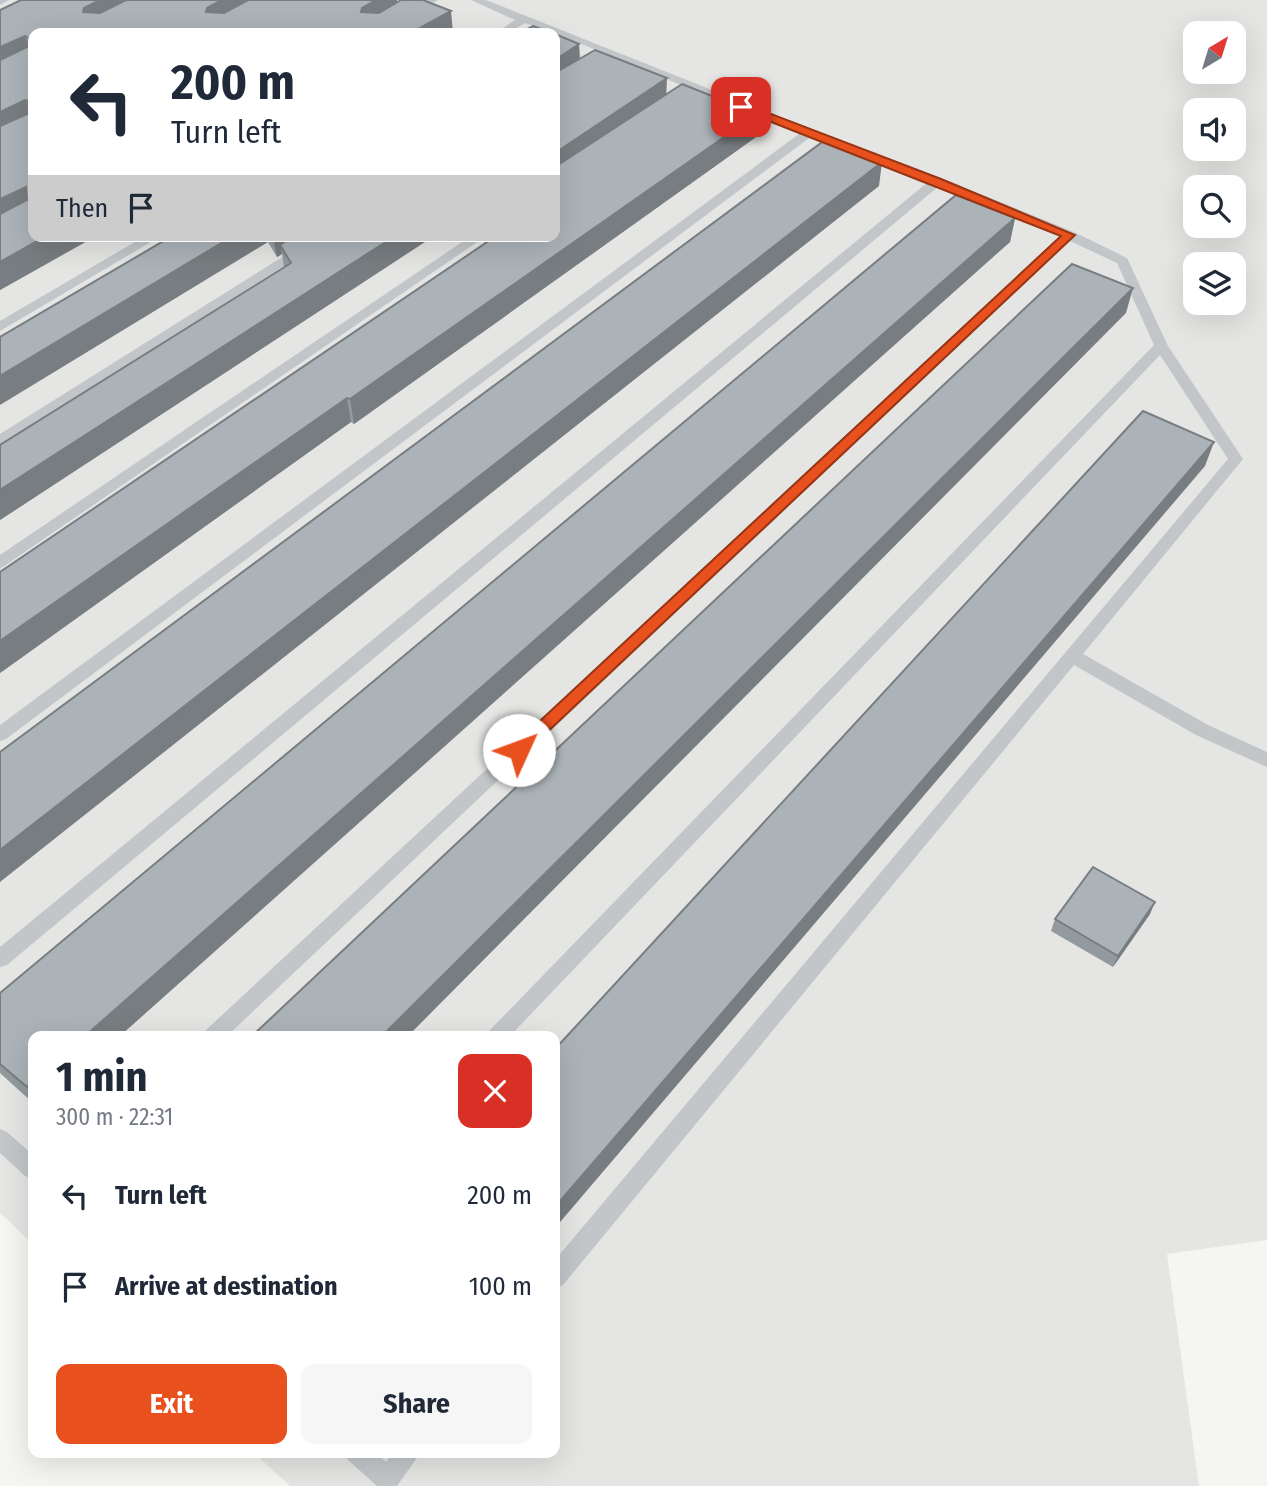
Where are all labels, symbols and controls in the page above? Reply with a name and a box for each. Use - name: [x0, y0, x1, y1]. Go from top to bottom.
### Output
- north arrow: [1183, 21, 1246, 84]
- map controls: [1183, 21, 1246, 315]
- text: 200 m: [171, 53, 295, 112]
- icon: left: [56, 56, 147, 147]
- pin: [711, 77, 771, 137]
- icon: arrive: [722, 88, 760, 126]
- button: sound: [1183, 98, 1246, 161]
- text: Turn left: [171, 113, 281, 151]
- button: search: [1183, 175, 1246, 238]
- icon: arrive: [122, 189, 160, 227]
- text: Then: [56, 193, 108, 224]
- button: layers: [1183, 252, 1246, 315]
- position arrow: [482, 713, 556, 787]
- text: 1 min: [56, 1052, 147, 1102]
- button: close: [458, 1054, 532, 1128]
- text: 300 m · 22:31: [56, 1103, 173, 1131]
- icon: left: [56, 1177, 94, 1215]
- text: Turn left: [115, 1180, 207, 1211]
- text: 200 m: [467, 1180, 532, 1211]
- icon: arrive: [56, 1268, 94, 1306]
- text: Arrive at destination: [115, 1271, 338, 1302]
- text: 100 m: [469, 1271, 532, 1302]
- button: Exit: [56, 1364, 287, 1444]
- button: Share: [301, 1364, 532, 1444]

